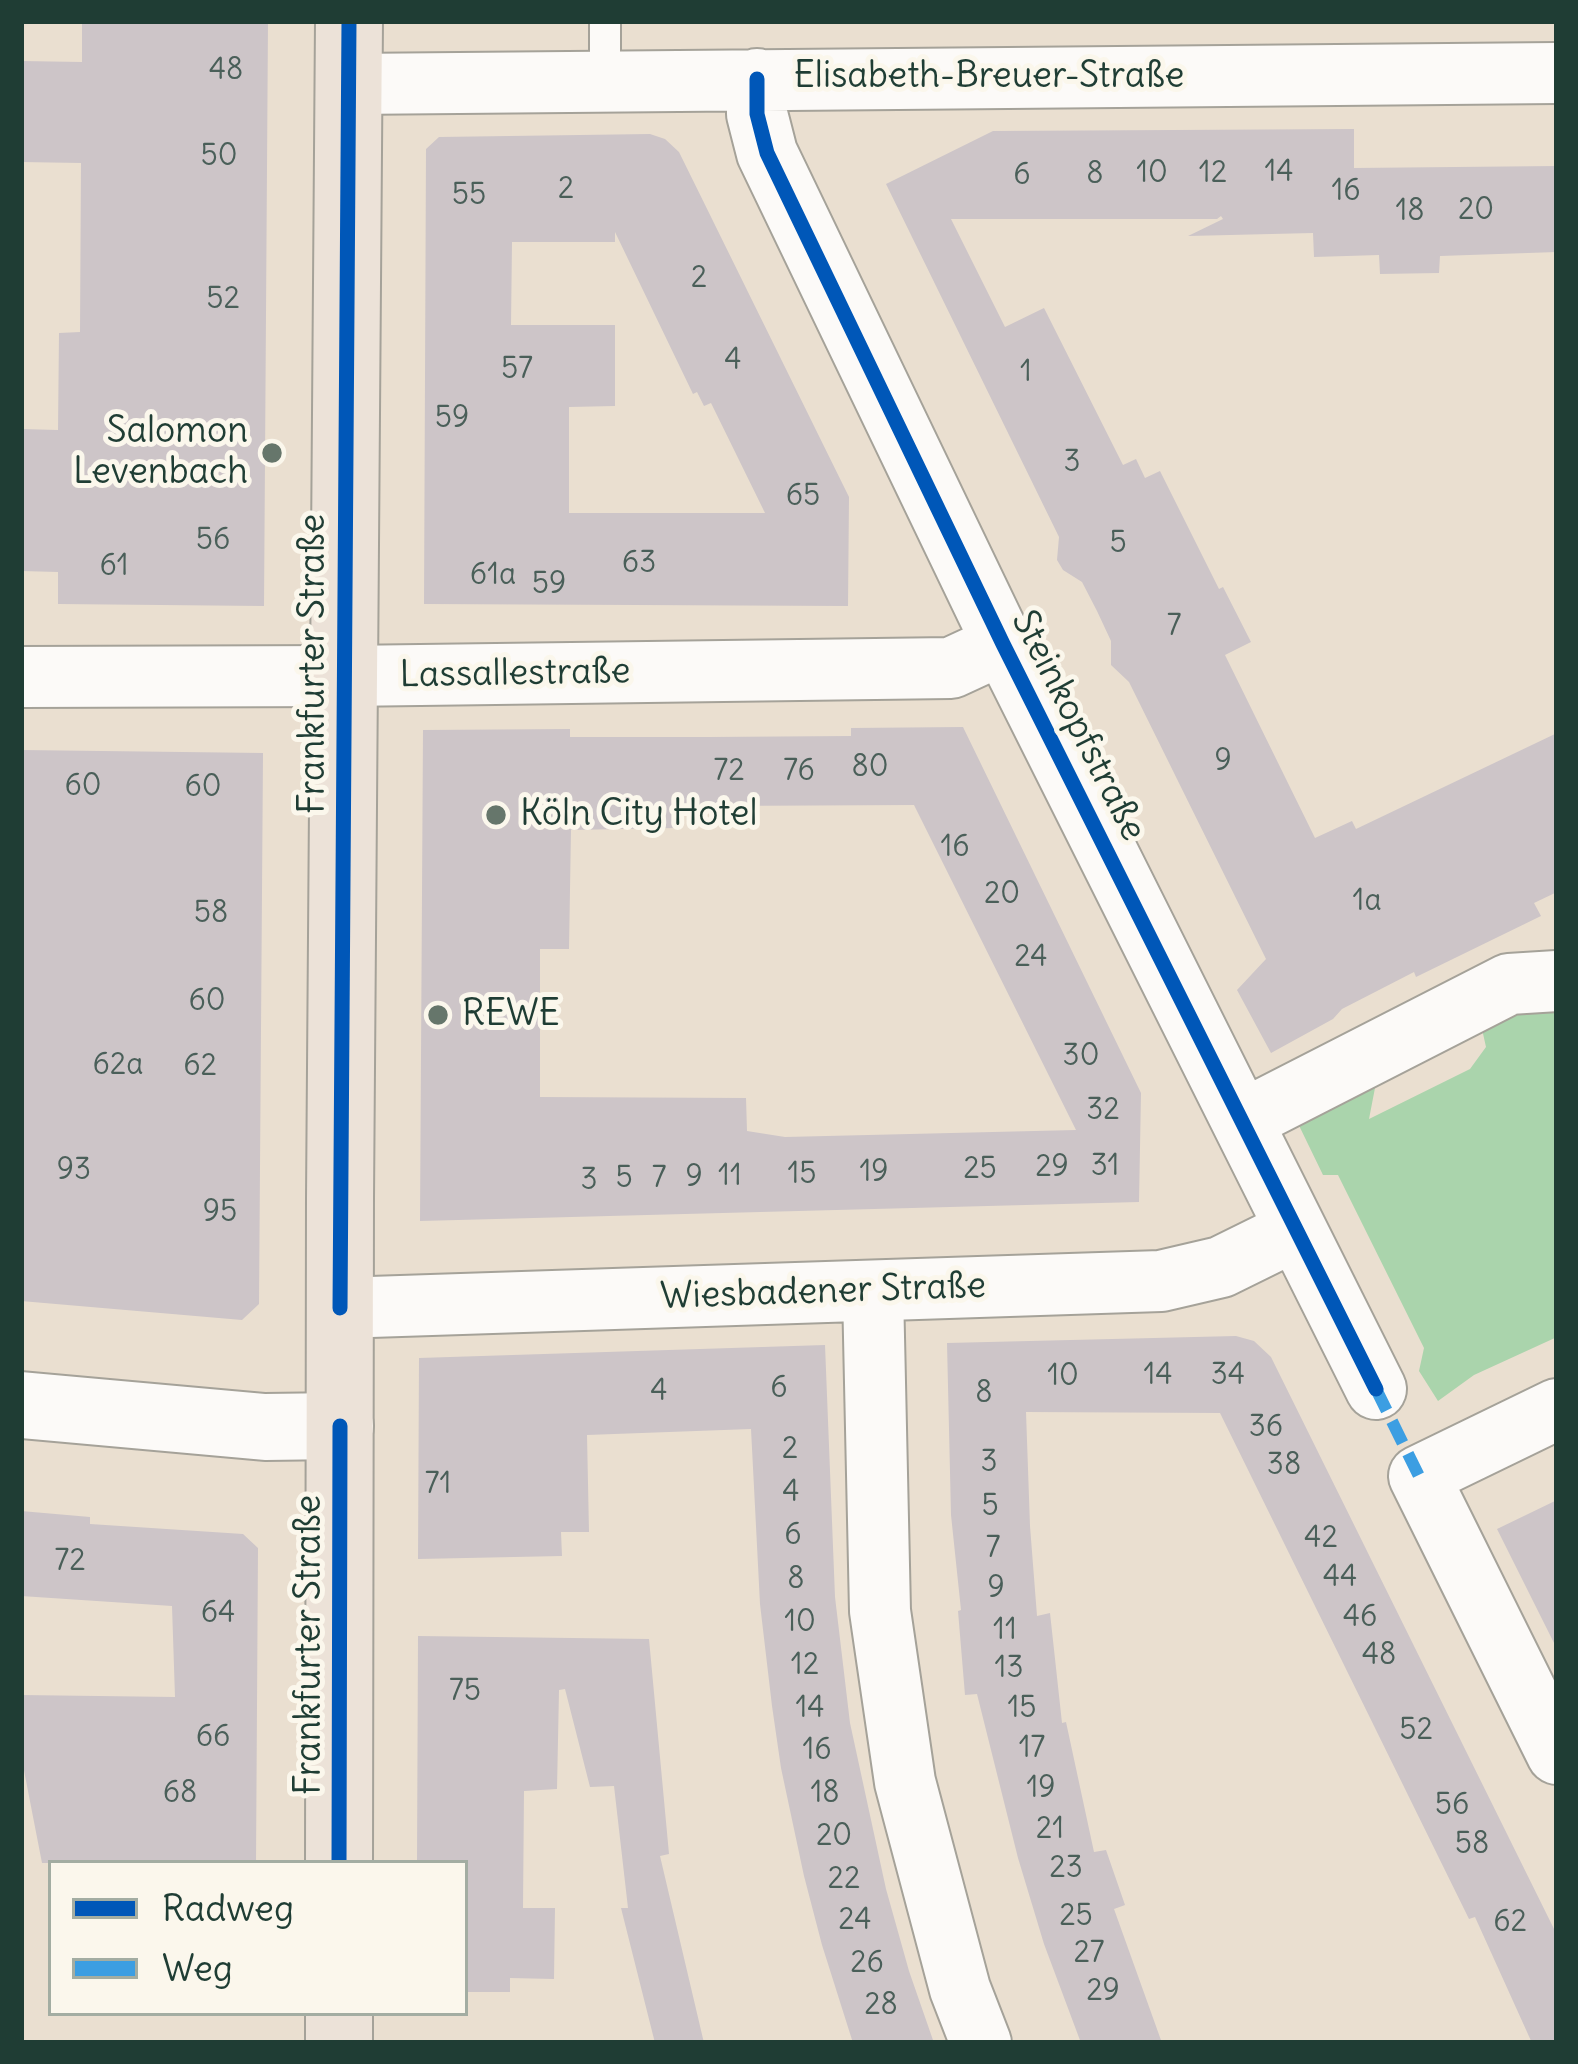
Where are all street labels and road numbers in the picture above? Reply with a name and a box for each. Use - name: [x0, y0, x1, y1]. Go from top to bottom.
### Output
- street label: Elisabeth-Breuer-Straße: [794, 55, 1184, 99]
- street label: Frankfurter Straße: [292, 514, 336, 814]
- street label: Steinkopfstraße: [1002, 604, 1154, 848]
- street label: Lassallestraße: [399, 650, 631, 698]
- street label: Wiesbadener Straße: [659, 1265, 987, 1319]
- street label: Frankfurter Straße: [288, 1495, 332, 1795]

